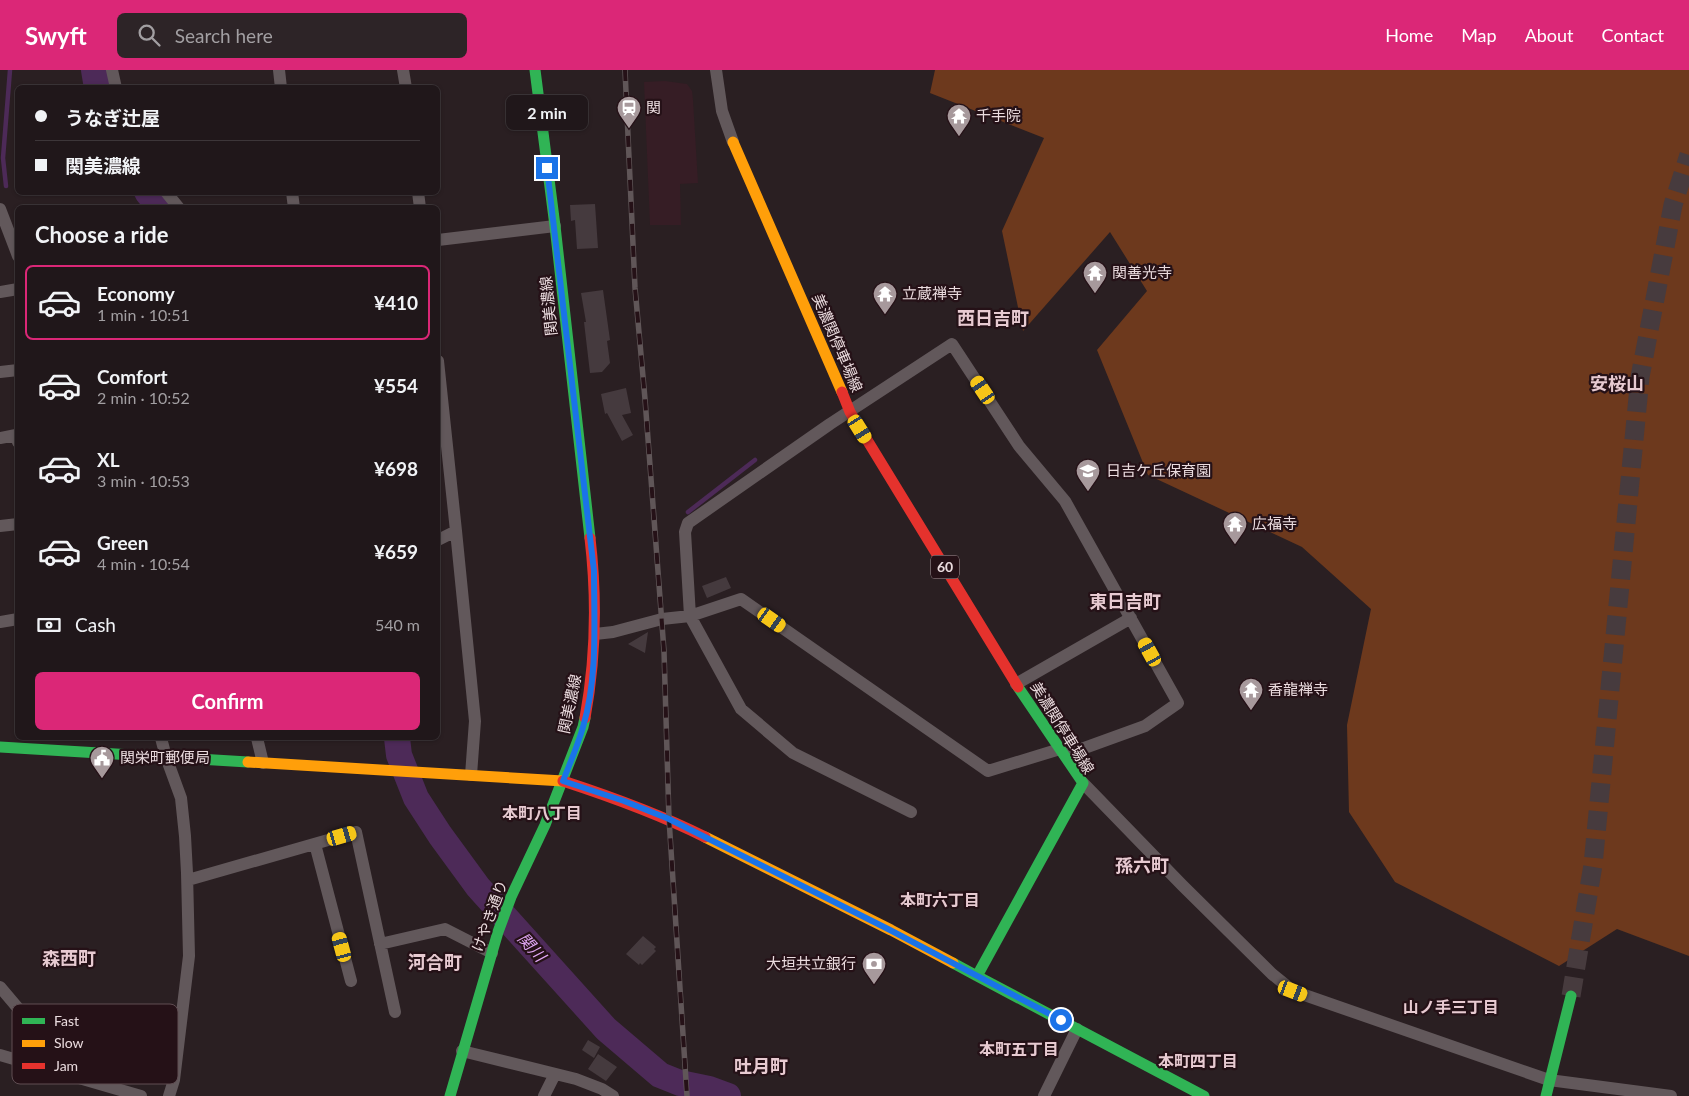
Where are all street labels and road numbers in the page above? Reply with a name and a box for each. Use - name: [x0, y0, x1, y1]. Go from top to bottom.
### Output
- street label: 関美濃線: [536, 275, 560, 337]
- street label: 美濃関停車場線: [809, 291, 867, 394]
- road number: 60: [931, 556, 959, 578]
- street label: 関美濃線: [554, 673, 584, 735]
- street label: 美濃関停車場線: [1027, 678, 1098, 777]
- street label: けやき通り: [468, 877, 510, 954]

